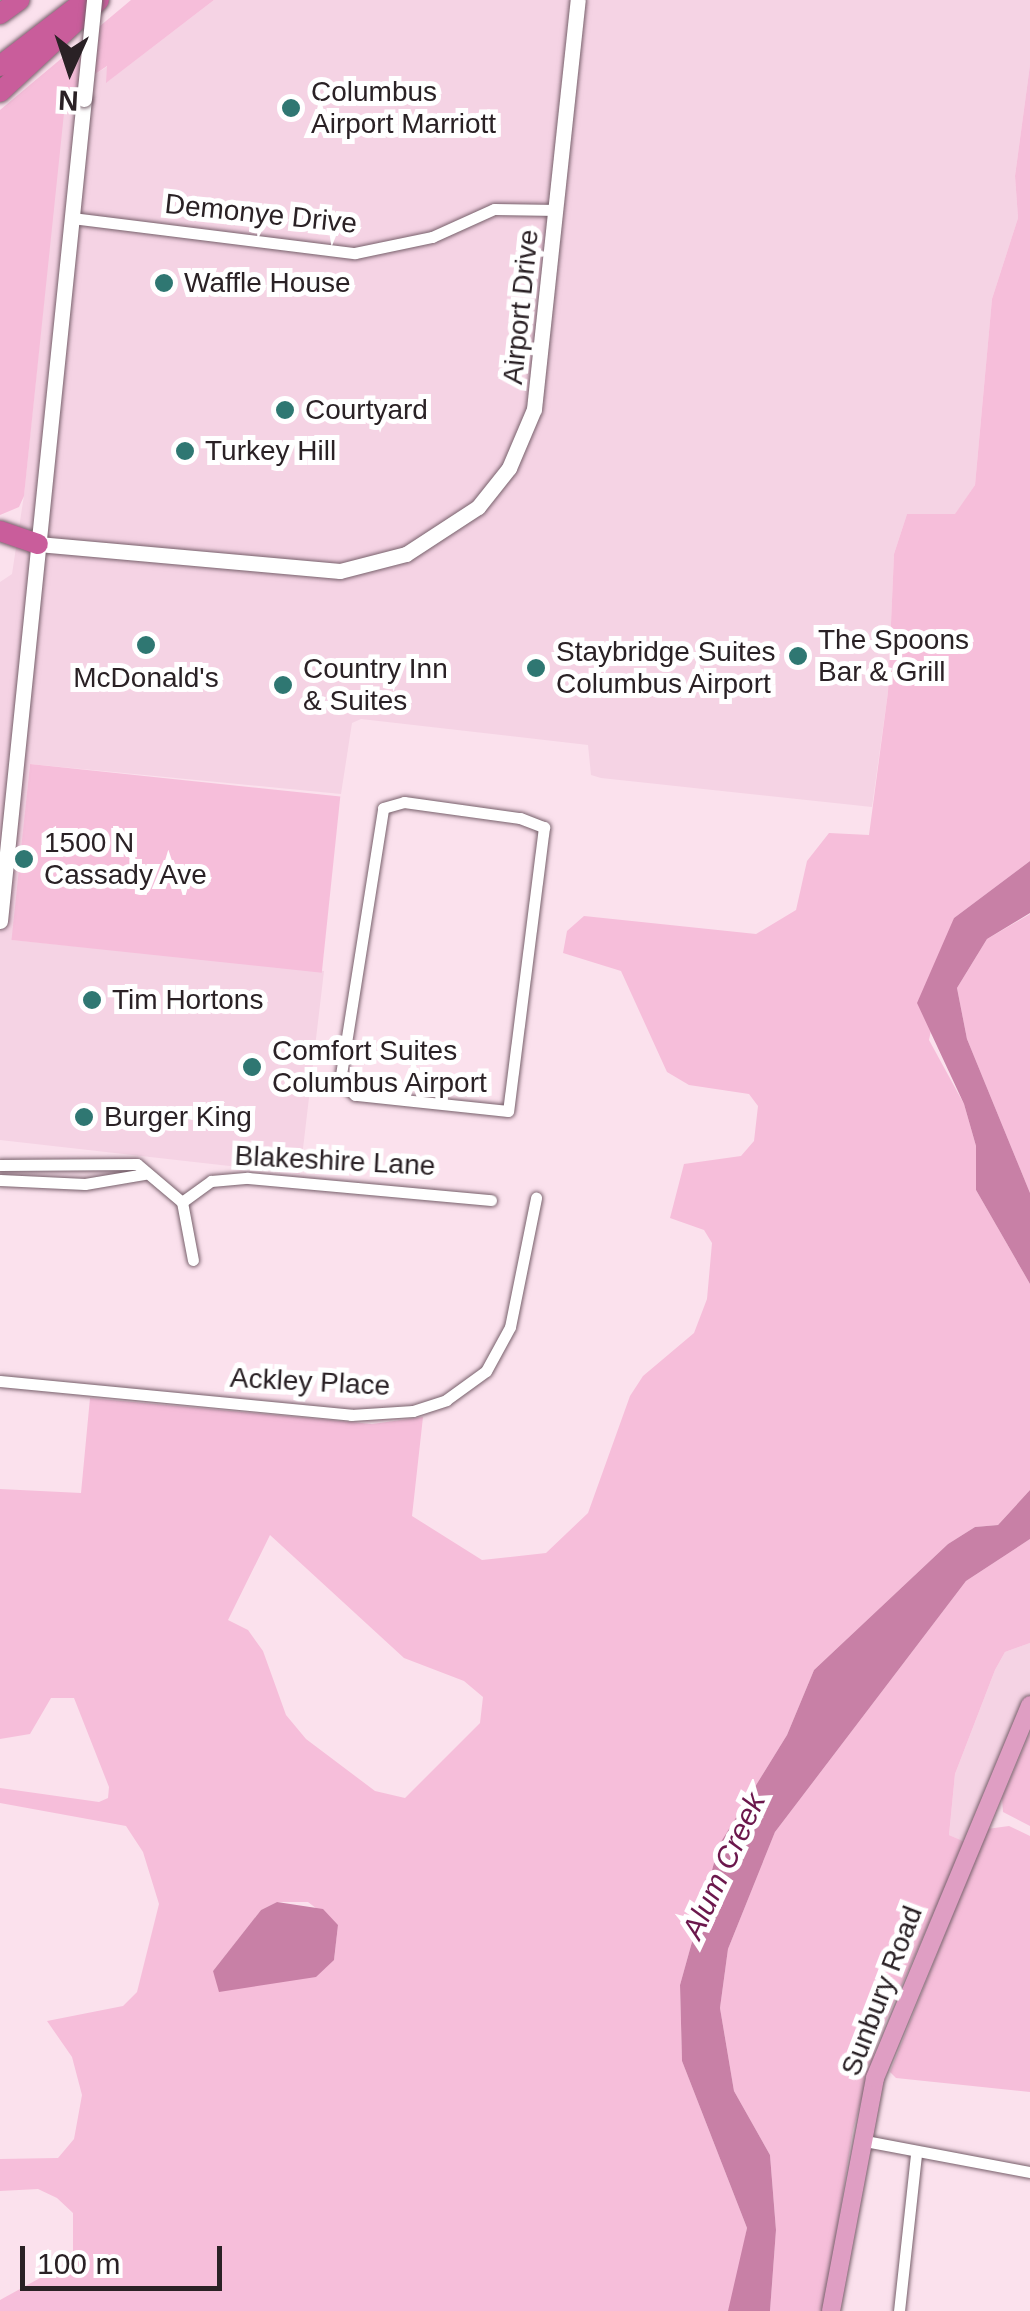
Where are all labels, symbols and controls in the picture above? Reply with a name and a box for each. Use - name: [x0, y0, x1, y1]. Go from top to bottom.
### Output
- north arrow: [20, 20, 120, 120]
- place label: Columbus Airport Marriott: [311, 75, 496, 141]
- text: N: [57, 84, 79, 116]
- marker: Columbus Airport Marriott: [280, 97, 302, 119]
- street label: Demonye Drive: [163, 187, 359, 241]
- street label: Airport Drive: [496, 228, 546, 386]
- place label: Waffle House: [184, 266, 351, 300]
- marker: Waffle House: [153, 272, 175, 294]
- place label: Courtyard: [305, 393, 428, 427]
- marker: Courtyard: [274, 399, 296, 421]
- place label: Turkey Hill: [205, 434, 336, 468]
- marker: Turkey Hill: [174, 440, 196, 462]
- place label: The Spoons Bar & Grill: [818, 623, 969, 689]
- marker: McDonald's: [135, 634, 157, 656]
- place label: Staybridge Suites Columbus Airport: [556, 635, 775, 701]
- marker: The Spoons Bar & Grill: [787, 645, 809, 667]
- place label: Country Inn & Suites: [303, 652, 448, 718]
- marker: Staybridge Suites Columbus Airport: [525, 657, 547, 679]
- place label: McDonald's: [73, 661, 219, 695]
- marker: Country Inn & Suites: [272, 674, 294, 696]
- place label: 1500 N Cassady Ave: [44, 826, 208, 892]
- marker: 1500 N Cassady Ave: [13, 848, 35, 870]
- place label: Tim Hortons: [112, 983, 263, 1017]
- marker: Tim Hortons: [81, 989, 103, 1011]
- place label: Comfort Suites Columbus Airport: [272, 1034, 488, 1100]
- marker: Comfort Suites Columbus Airport: [241, 1056, 263, 1078]
- place label: Burger King: [104, 1100, 252, 1134]
- marker: Burger King: [73, 1106, 95, 1128]
- street label: Blakeshire Lane: [234, 1139, 436, 1183]
- street label: Ackley Place: [229, 1361, 391, 1403]
- water label: Alum Creek: [675, 1787, 773, 1945]
- street label: Sunbury Road: [834, 1901, 930, 2081]
- scale bar: [25, 2226, 228, 2288]
- text: 100 m: [37, 2247, 120, 2280]

